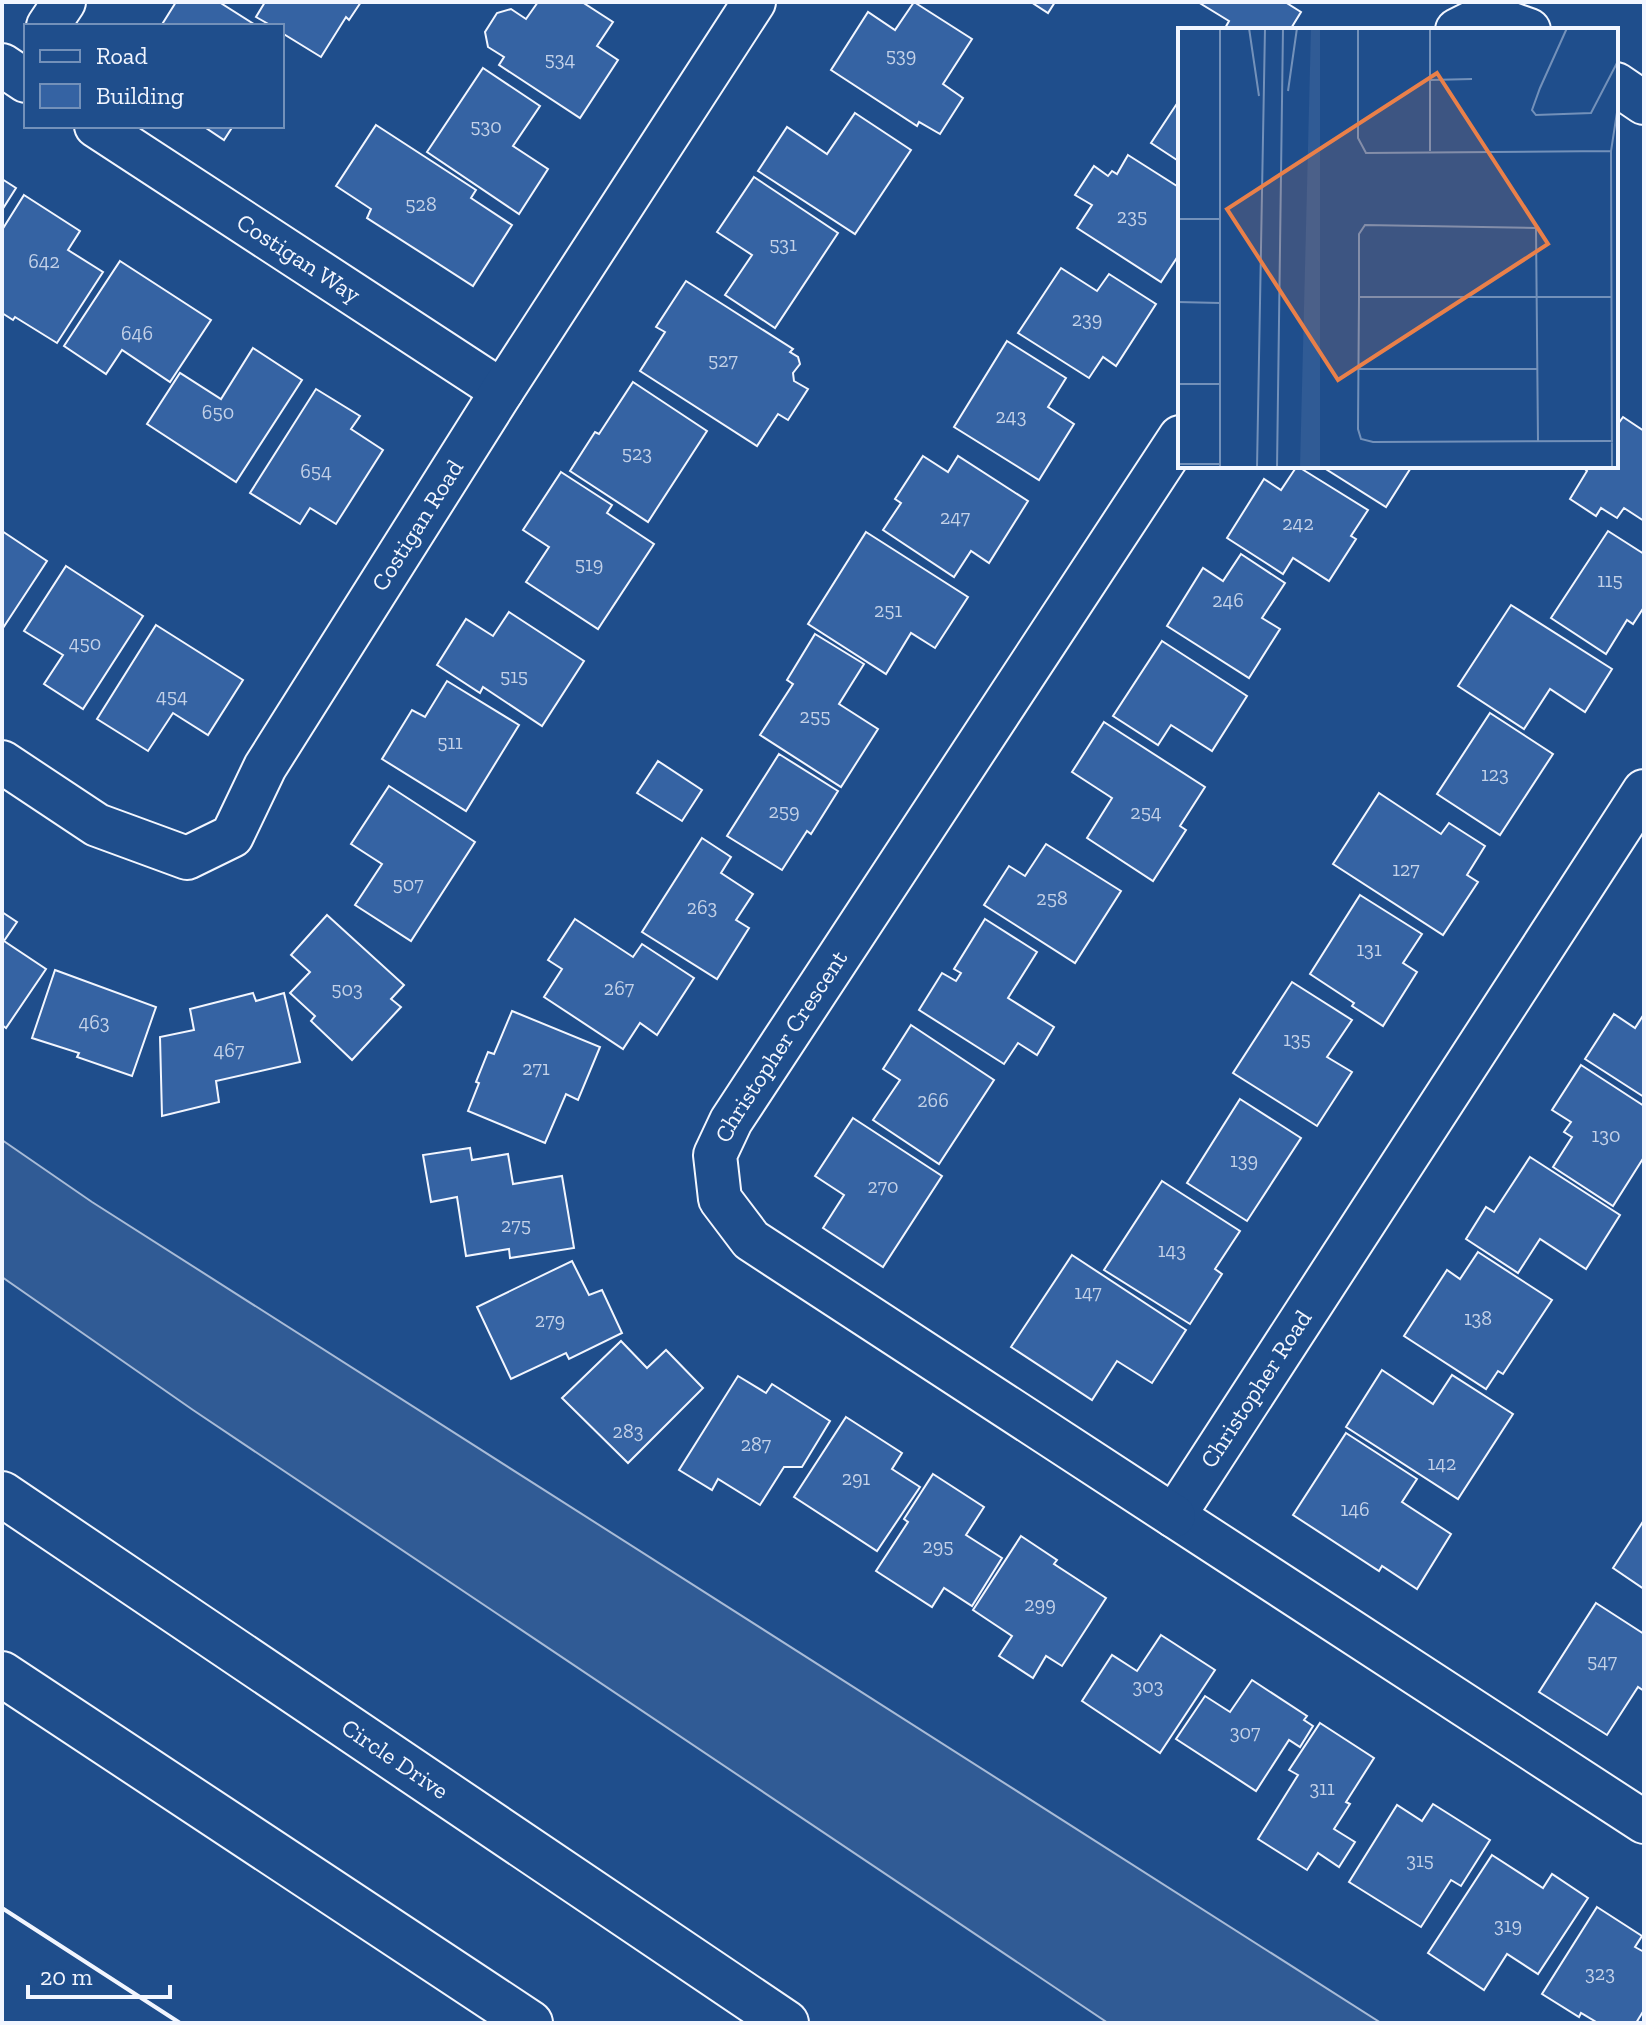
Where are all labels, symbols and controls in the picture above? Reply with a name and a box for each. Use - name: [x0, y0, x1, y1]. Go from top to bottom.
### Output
- legend: [24, 24, 284, 128]
- inset map: [1178, 28, 1618, 468]
- text: Road: [96, 41, 148, 70]
- house number: 539: [886, 43, 916, 67]
- house number: 534: [545, 47, 576, 71]
- text: Building: [96, 81, 184, 110]
- house number: 530: [470, 114, 502, 138]
- house number: 528: [405, 192, 437, 216]
- house number: 235: [1117, 204, 1147, 228]
- street label: Costigan Way: [232, 207, 367, 309]
- house number: 531: [769, 232, 797, 256]
- house number: 642: [28, 249, 60, 273]
- house number: 239: [1072, 307, 1102, 331]
- house number: 646: [121, 321, 153, 345]
- house number: 527: [708, 348, 739, 372]
- house number: 650: [202, 400, 234, 424]
- house number: 243: [996, 404, 1026, 428]
- house number: 523: [622, 441, 652, 465]
- street label: Costigan Road: [365, 454, 469, 596]
- house number: 654: [300, 459, 332, 483]
- house number: 247: [940, 505, 971, 529]
- house number: 242: [1282, 511, 1314, 535]
- house number: 519: [575, 552, 603, 576]
- house number: 115: [1597, 568, 1623, 592]
- house number: 246: [1212, 588, 1244, 612]
- house number: 251: [874, 598, 902, 622]
- house number: 450: [69, 631, 101, 655]
- house number: 515: [500, 664, 528, 688]
- house number: 454: [156, 684, 188, 708]
- house number: 255: [800, 704, 830, 728]
- house number: 511: [437, 730, 463, 754]
- house number: 123: [1481, 762, 1509, 786]
- house number: 259: [768, 799, 800, 823]
- house number: 254: [1130, 800, 1162, 824]
- house number: 127: [1392, 857, 1420, 881]
- house number: 507: [392, 872, 424, 896]
- house number: 258: [1036, 886, 1068, 910]
- house number: 263: [687, 895, 717, 919]
- house number: 131: [1356, 937, 1382, 961]
- street label: Christopher Crescent: [708, 944, 853, 1147]
- house number: 267: [604, 976, 635, 1000]
- house number: 503: [331, 977, 363, 1001]
- house number: 463: [78, 1010, 110, 1034]
- house number: 135: [1283, 1027, 1311, 1051]
- house number: 467: [214, 1038, 245, 1062]
- house number: 271: [522, 1056, 550, 1080]
- house number: 266: [917, 1088, 949, 1112]
- house number: 130: [1592, 1123, 1621, 1147]
- house number: 139: [1230, 1148, 1258, 1172]
- house number: 270: [867, 1174, 899, 1198]
- house number: 275: [501, 1213, 531, 1237]
- house number: 143: [1158, 1238, 1186, 1262]
- house number: 147: [1074, 1280, 1102, 1304]
- street label: Christopher Road: [1194, 1304, 1317, 1473]
- house number: 138: [1464, 1306, 1492, 1330]
- house number: 279: [535, 1308, 565, 1332]
- house number: 283: [613, 1419, 643, 1443]
- house number: 287: [741, 1432, 772, 1456]
- house number: 142: [1428, 1451, 1456, 1475]
- house number: 291: [842, 1466, 871, 1490]
- house number: 146: [1340, 1497, 1370, 1521]
- house number: 295: [922, 1534, 954, 1558]
- house number: 299: [1024, 1592, 1056, 1616]
- house number: 547: [1587, 1649, 1618, 1673]
- house number: 303: [1132, 1674, 1164, 1698]
- street label: Circle Drive: [336, 1712, 454, 1805]
- house number: 307: [1230, 1720, 1261, 1744]
- house number: 311: [1309, 1776, 1335, 1800]
- house number: 315: [1406, 1848, 1434, 1872]
- house number: 319: [1494, 1913, 1522, 1937]
- scale bar: [28, 1949, 170, 1999]
- house number: 323: [1585, 1961, 1615, 1985]
- text: 20 m: [40, 1962, 93, 1991]

